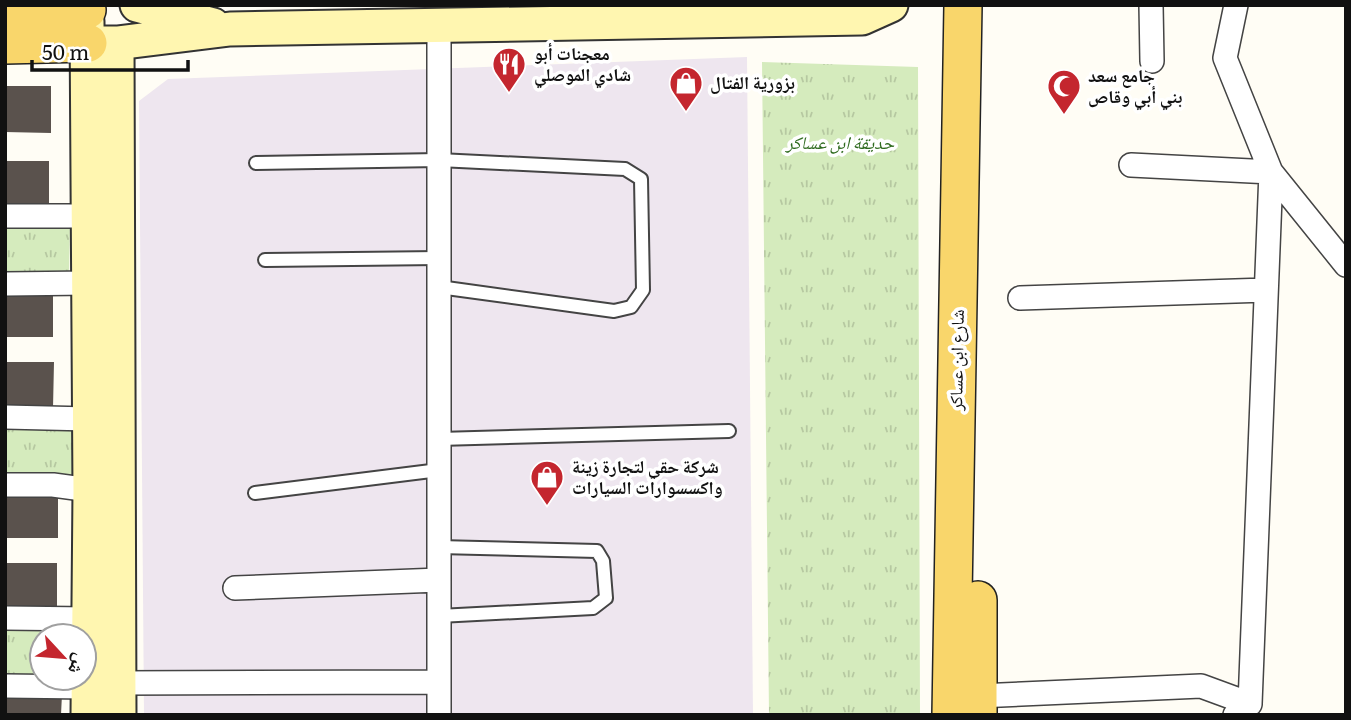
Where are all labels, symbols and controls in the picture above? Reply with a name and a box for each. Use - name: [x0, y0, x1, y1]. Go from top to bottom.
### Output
- scale bar: [32, 28, 187, 72]
- text: 50 m: [42, 35, 89, 66]
- place label: معجنات أبو شادي الموصلي: [534, 39, 631, 89]
- restaurant icon: معجنات أبو شادي الموصلي: [490, 45, 528, 94]
- place label: جامع سعد بني أبي وقاص: [1088, 61, 1183, 111]
- shop icon: بزورية الفتال: [667, 64, 705, 113]
- mosque icon: جامع سعد بني أبي وقاص: [1045, 67, 1083, 116]
- place label: بزورية الفتال: [710, 68, 795, 95]
- park label: حديقة ابن عساكر: [784, 128, 895, 155]
- street label: شارع ابن عساكر: [941, 309, 970, 412]
- place label: شركة حقي لتجارة زينة واكسسوارات السيارات: [572, 452, 723, 500]
- shop icon: شركة حقي لتجارة زينة واكسسوارات السيارات: [528, 458, 566, 507]
- north arrow: [28, 622, 98, 692]
- text: ش: [62, 650, 96, 680]

